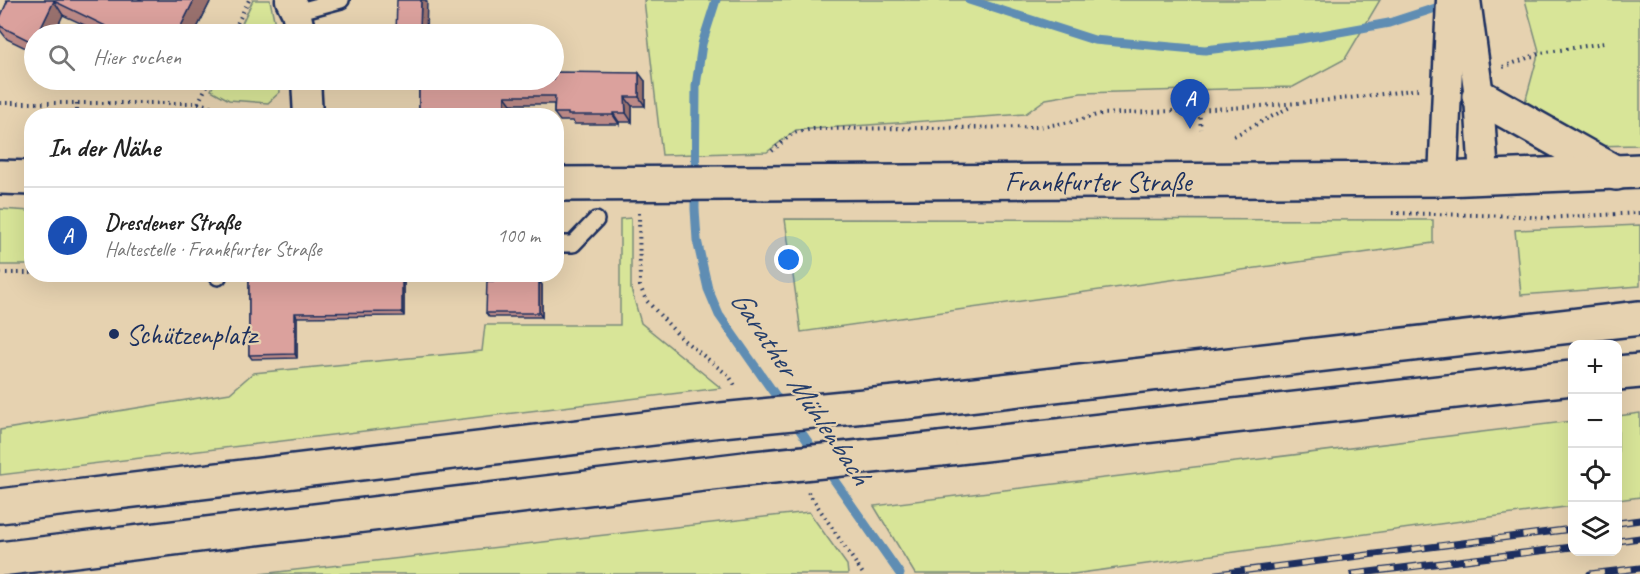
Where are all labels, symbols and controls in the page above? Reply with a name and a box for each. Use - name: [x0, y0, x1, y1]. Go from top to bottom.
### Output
- search box: [24, 24, 564, 90]
- icon: search: [45, 41, 78, 74]
- text: Hier suchen: [93, 43, 181, 71]
- pin: A: [1170, 80, 1210, 129]
- text: In der Nähe: [48, 131, 160, 164]
- street label: Frankfurter Straße: [1005, 164, 1193, 199]
- text: Dresdener Straße: [105, 209, 240, 237]
- text: A: [62, 223, 73, 248]
- text: 100 m: [497, 223, 540, 248]
- text: Haltestelle · Frankfurter Straße: [105, 237, 321, 262]
- your location: [774, 245, 803, 274]
- water label: Garather Mühlenbach: [722, 283, 881, 493]
- place label: Schützenplatz: [126, 317, 260, 352]
- marker: Schützenplatz: [107, 327, 121, 341]
- map controls: [1568, 340, 1622, 556]
- button: +: [1568, 340, 1622, 394]
- button: −: [1568, 394, 1622, 448]
- button: locate: [1568, 448, 1622, 502]
- button: layers: [1568, 502, 1622, 556]

